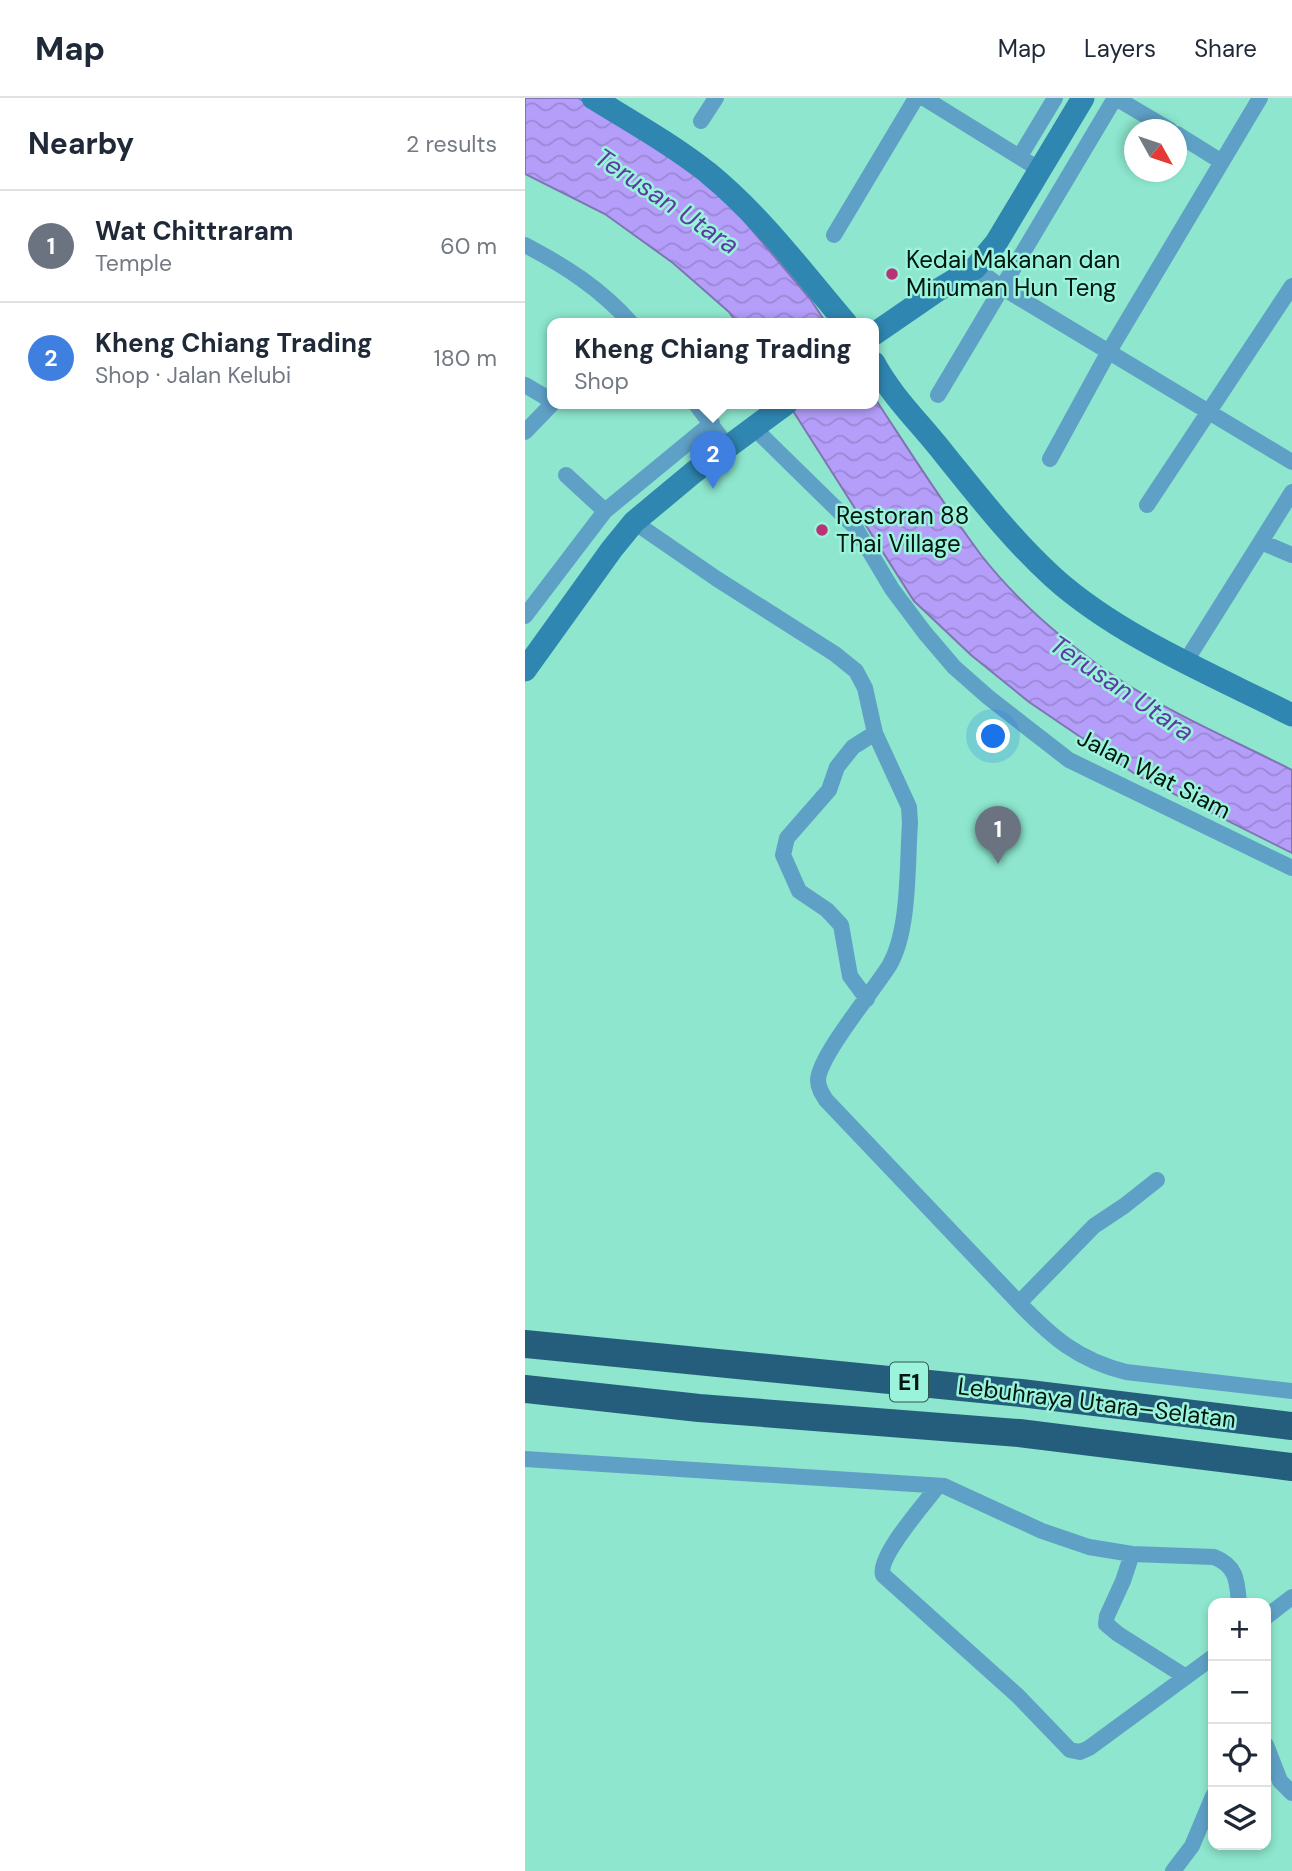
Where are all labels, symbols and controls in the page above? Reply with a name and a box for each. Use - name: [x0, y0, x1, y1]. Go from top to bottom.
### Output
- text: Map: [35, 27, 105, 70]
- text: Map: [998, 33, 1046, 64]
- text: Layers: [1084, 33, 1156, 64]
- text: Share: [1194, 33, 1257, 64]
- north arrow: [1124, 119, 1187, 182]
- text: Nearby: [28, 124, 134, 163]
- text: 2 results: [406, 129, 497, 159]
- water label: Terusan Utara: [588, 140, 746, 262]
- text: Wat Chittraram: [95, 214, 294, 248]
- text: 1: [47, 231, 55, 261]
- text: 60 m: [440, 231, 497, 261]
- place label: Kedai Makanan dan Minuman Hun Teng: [906, 244, 1120, 303]
- text: Temple: [95, 248, 172, 278]
- marker: Kedai Makanan dan Minuman Hun Teng: [884, 266, 900, 282]
- popup: [547, 318, 879, 409]
- text: Kheng Chiang Trading: [95, 326, 372, 360]
- text: Kheng Chiang Trading: [574, 332, 852, 366]
- text: 2: [44, 343, 58, 373]
- text: 180 m: [433, 343, 497, 373]
- text: Shop · Jalan Kelubi: [95, 360, 291, 390]
- text: Shop: [574, 366, 629, 396]
- pin: 2: [690, 431, 736, 489]
- place label: Restoran 88 Thai Village: [836, 500, 969, 559]
- marker: Restoran 88 Thai Village: [814, 522, 830, 538]
- water label: Terusan Utara: [1043, 627, 1201, 749]
- your location: [976, 719, 1010, 753]
- street label: Jalan Wat Siam: [1072, 722, 1236, 826]
- pin: 1: [975, 806, 1021, 864]
- road number: E1: [890, 1362, 928, 1401]
- street label: Lebuhraya Utara–Selatan: [956, 1370, 1238, 1435]
- map controls: [1208, 1598, 1271, 1850]
- button: +: [1208, 1598, 1271, 1661]
- button: −: [1208, 1661, 1271, 1724]
- button: locate: [1208, 1724, 1271, 1787]
- button: layers: [1208, 1787, 1271, 1850]

